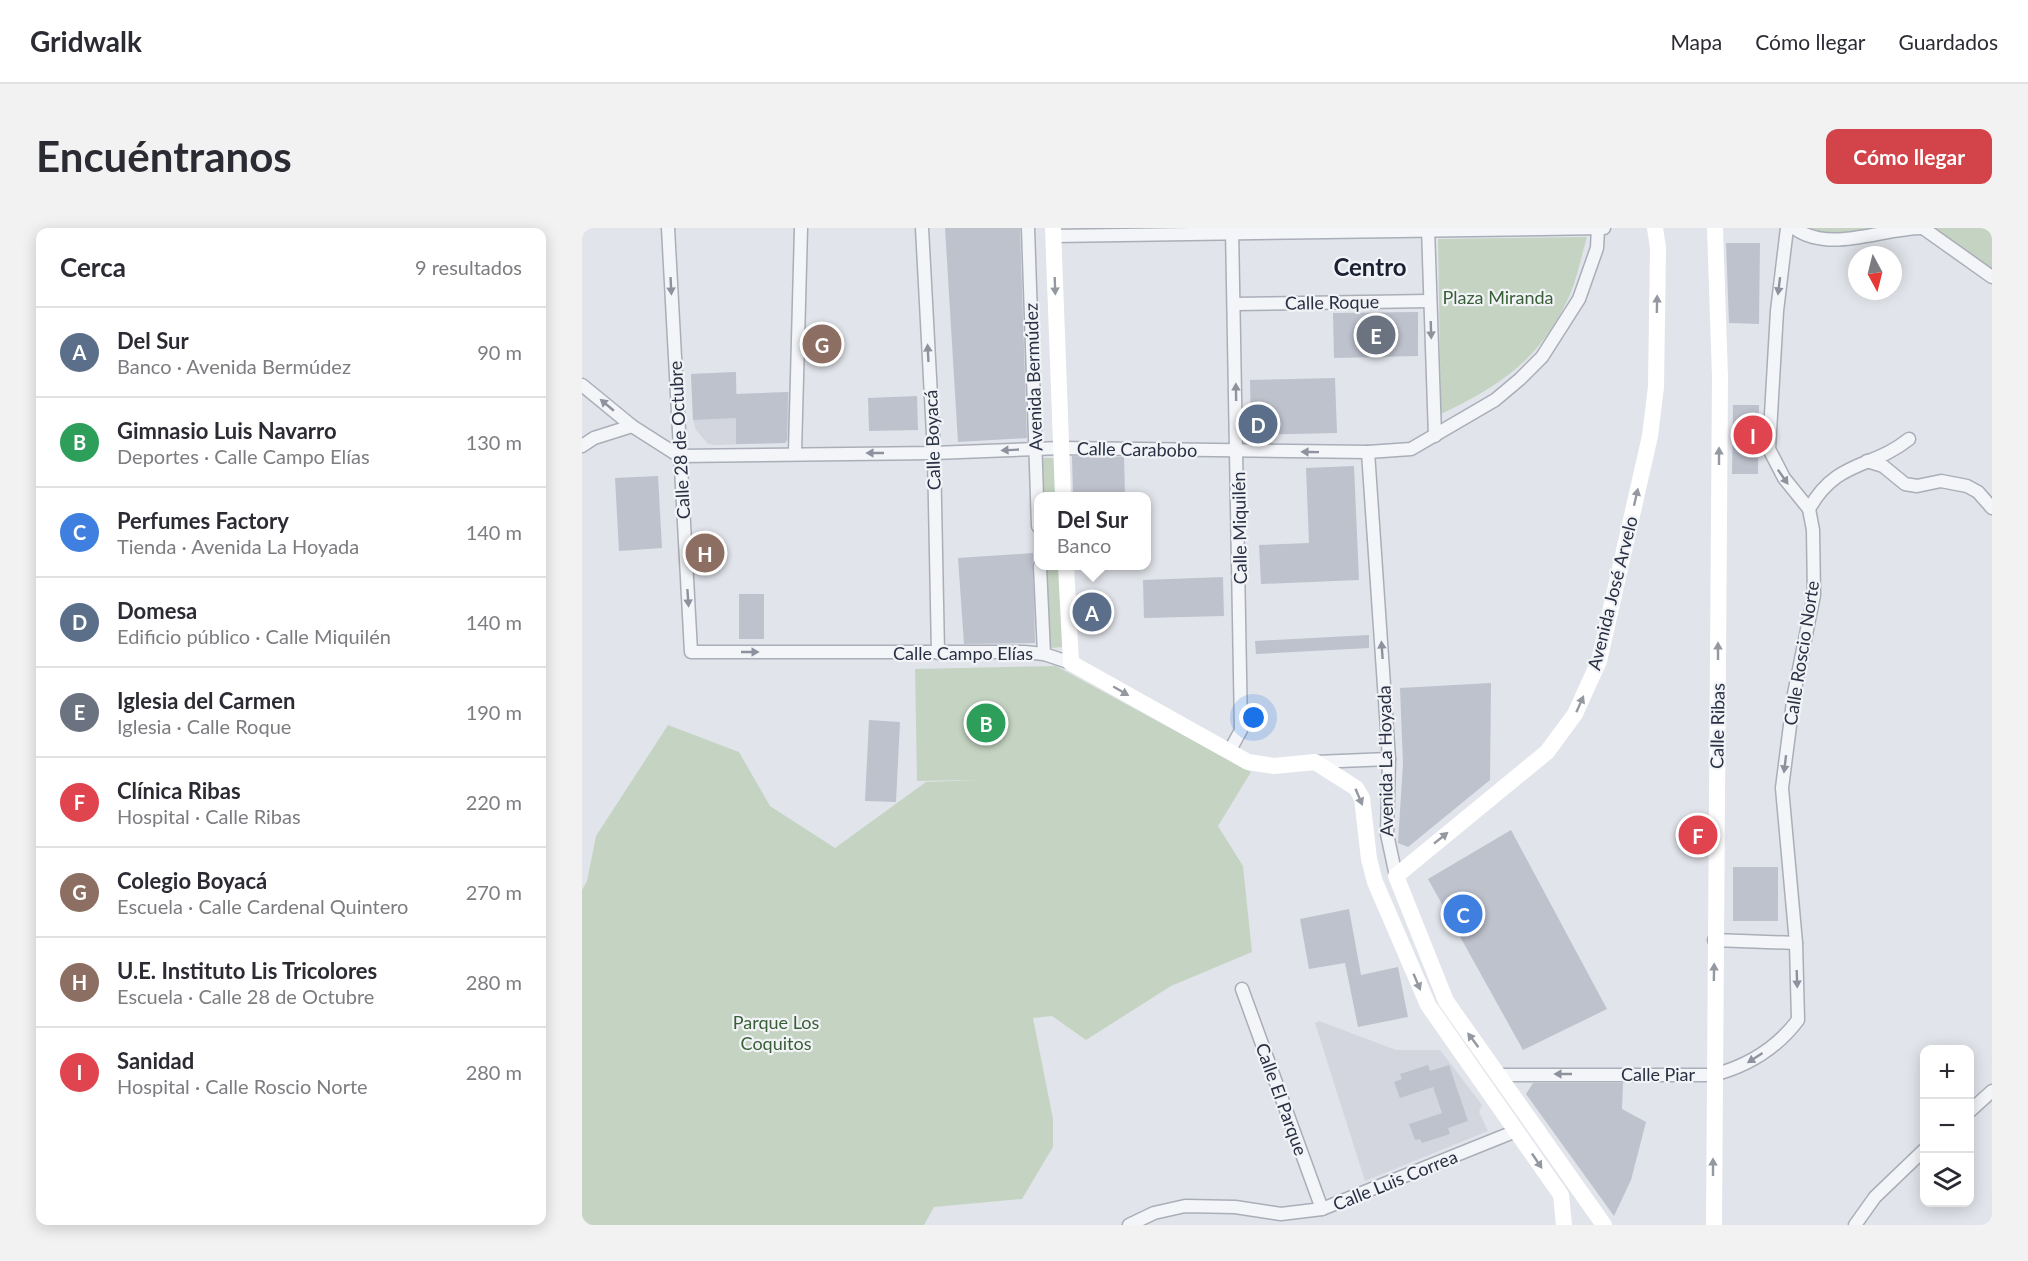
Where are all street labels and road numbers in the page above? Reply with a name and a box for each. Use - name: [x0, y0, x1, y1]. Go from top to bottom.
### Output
- street label: Calle Roque: [1285, 290, 1379, 314]
- street label: Avenida Bermúdez: [1019, 303, 1047, 451]
- street label: Calle 28 de Octubre: [664, 360, 694, 520]
- street label: Calle Boyacá: [919, 389, 945, 491]
- street label: Calle Carabobo: [1077, 437, 1197, 461]
- street label: Calle Miquilén: [1227, 471, 1251, 585]
- street label: Avenida José Arvelo: [1582, 514, 1642, 672]
- street label: Calle Roscio Norte: [1779, 579, 1823, 727]
- street label: Calle Campo Elías: [893, 642, 1033, 664]
- street label: Calle Ribas: [1705, 683, 1729, 769]
- street label: Avenida La Hoyada: [1373, 685, 1397, 837]
- street label: Calle El Parque: [1251, 1040, 1313, 1158]
- street label: Calle Piar: [1621, 1063, 1696, 1085]
- street label: Calle Luis Correa: [1330, 1145, 1460, 1215]

